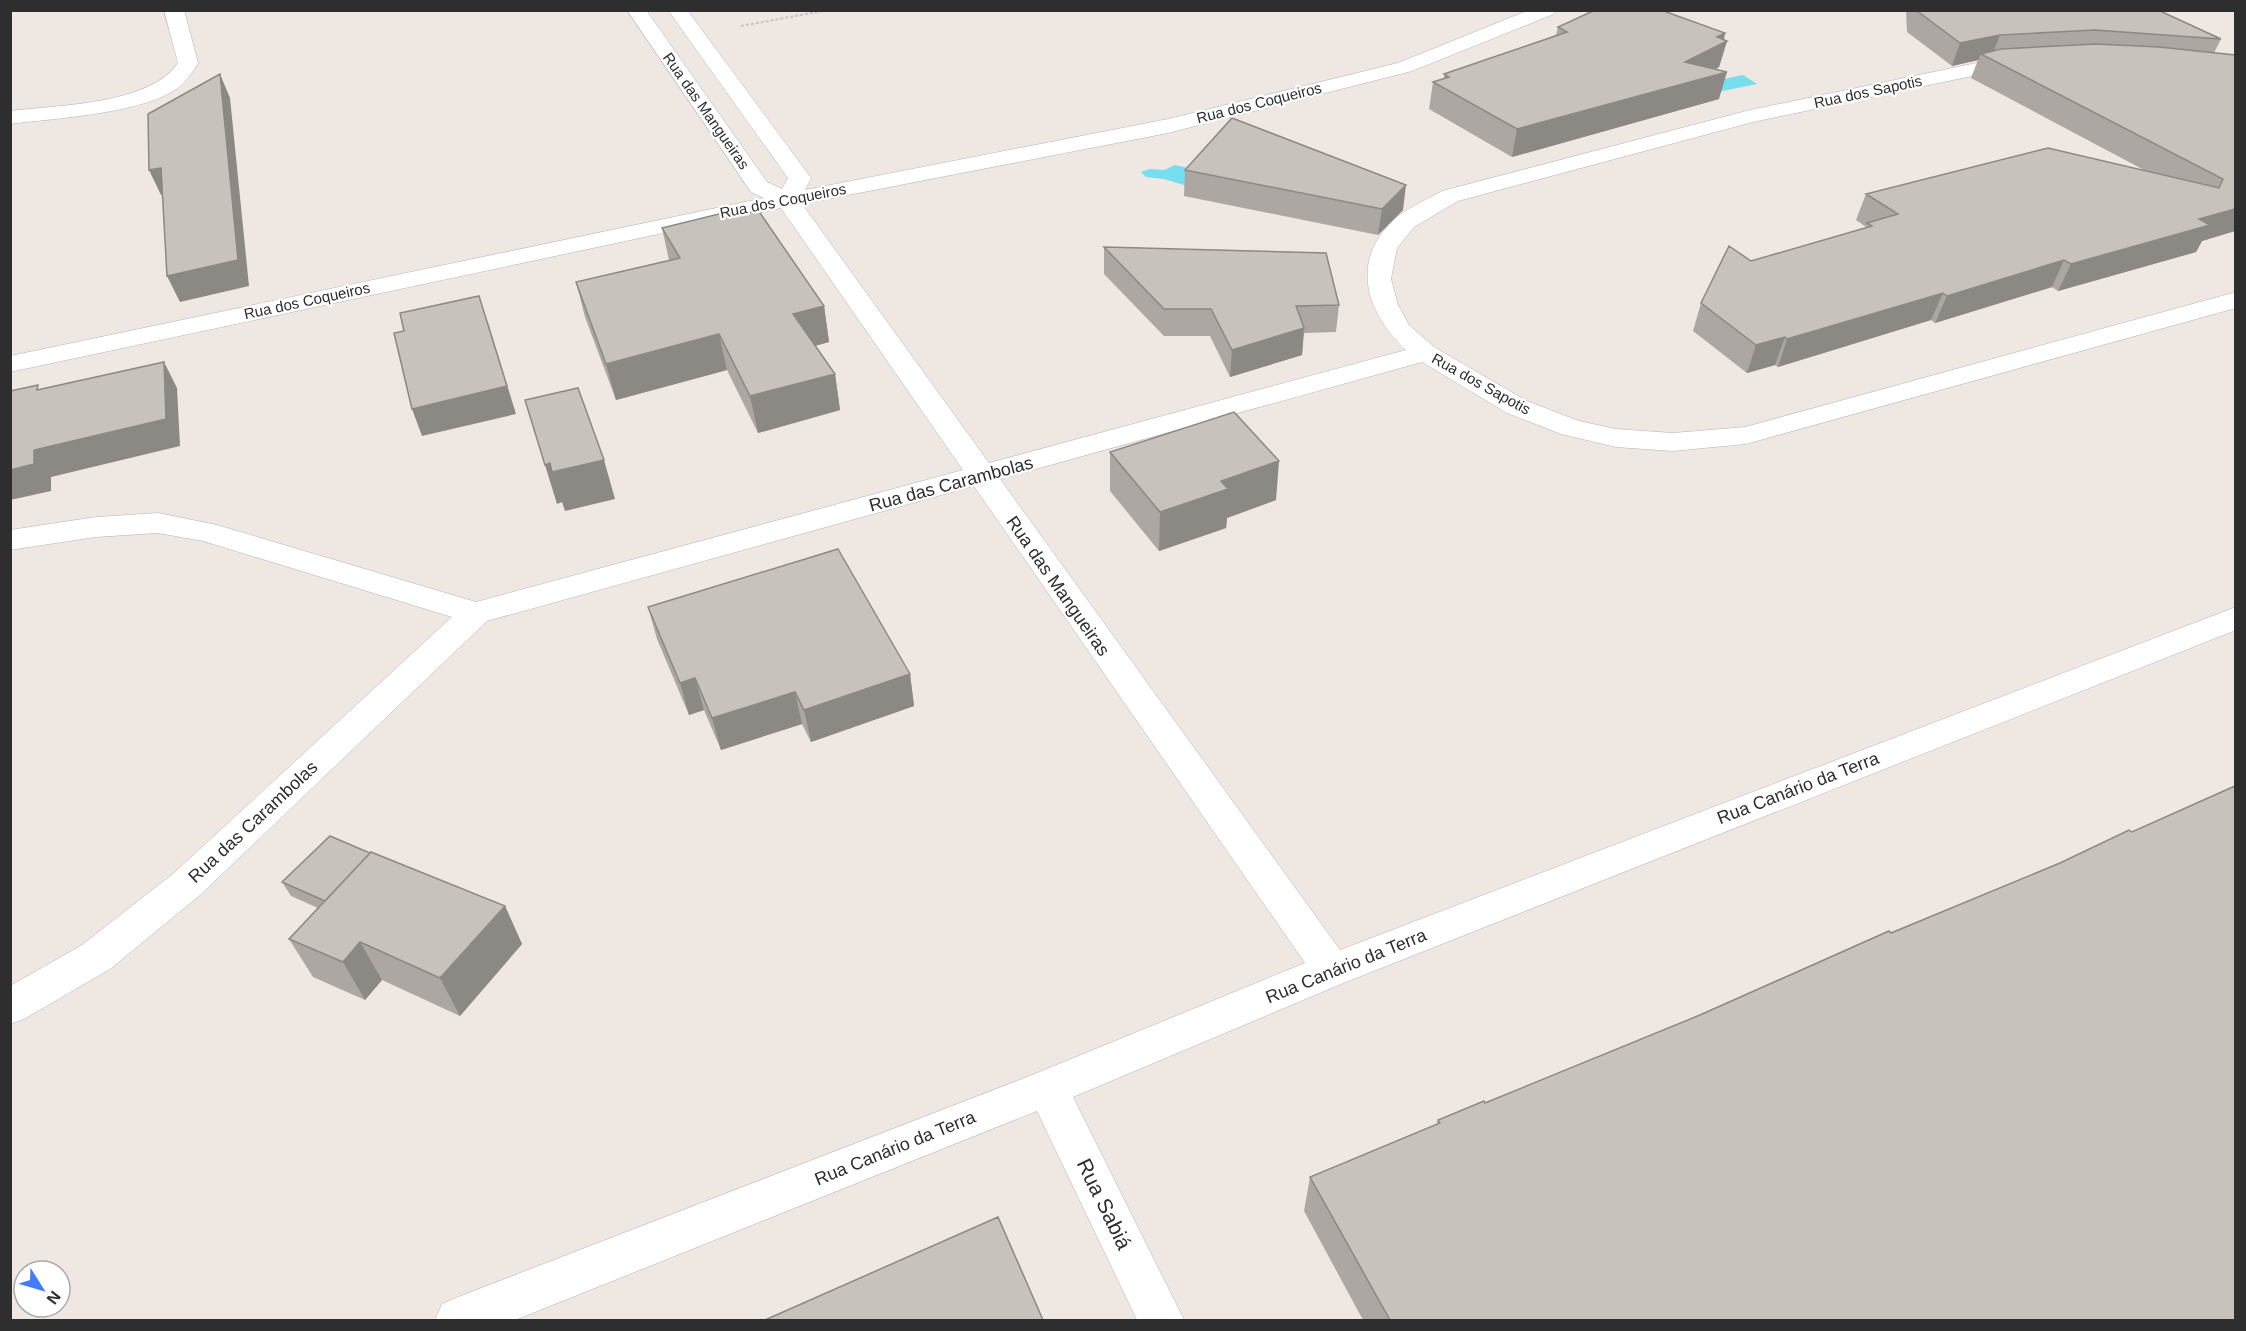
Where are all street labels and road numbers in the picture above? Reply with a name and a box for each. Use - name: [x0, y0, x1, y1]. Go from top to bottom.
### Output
- street label: Rua das Mangueiras: [660, 49, 753, 172]
- street label: Rua dos Sapotis: [1812, 72, 1923, 111]
- street label: Rua dos Coqueiros: [1195, 79, 1323, 126]
- street label: Rua dos Coqueiros: [718, 180, 848, 221]
- street label: Rua dos Coqueiros: [242, 279, 371, 322]
- street label: Rua dos Sapotis: [1429, 349, 1534, 418]
- street label: Rua das Carambolas: [867, 452, 1035, 516]
- street label: Rua das Mangueiras: [1002, 512, 1114, 660]
- street label: Rua Canário da Terra: [1714, 748, 1883, 828]
- street label: Rua das Carambolas: [184, 757, 322, 887]
- street label: Rua Canário da Terra: [1263, 924, 1430, 1007]
- street label: Rua Canário da Terra: [812, 1106, 979, 1189]
- street label: Rua Sabiá: [1073, 1155, 1136, 1253]

